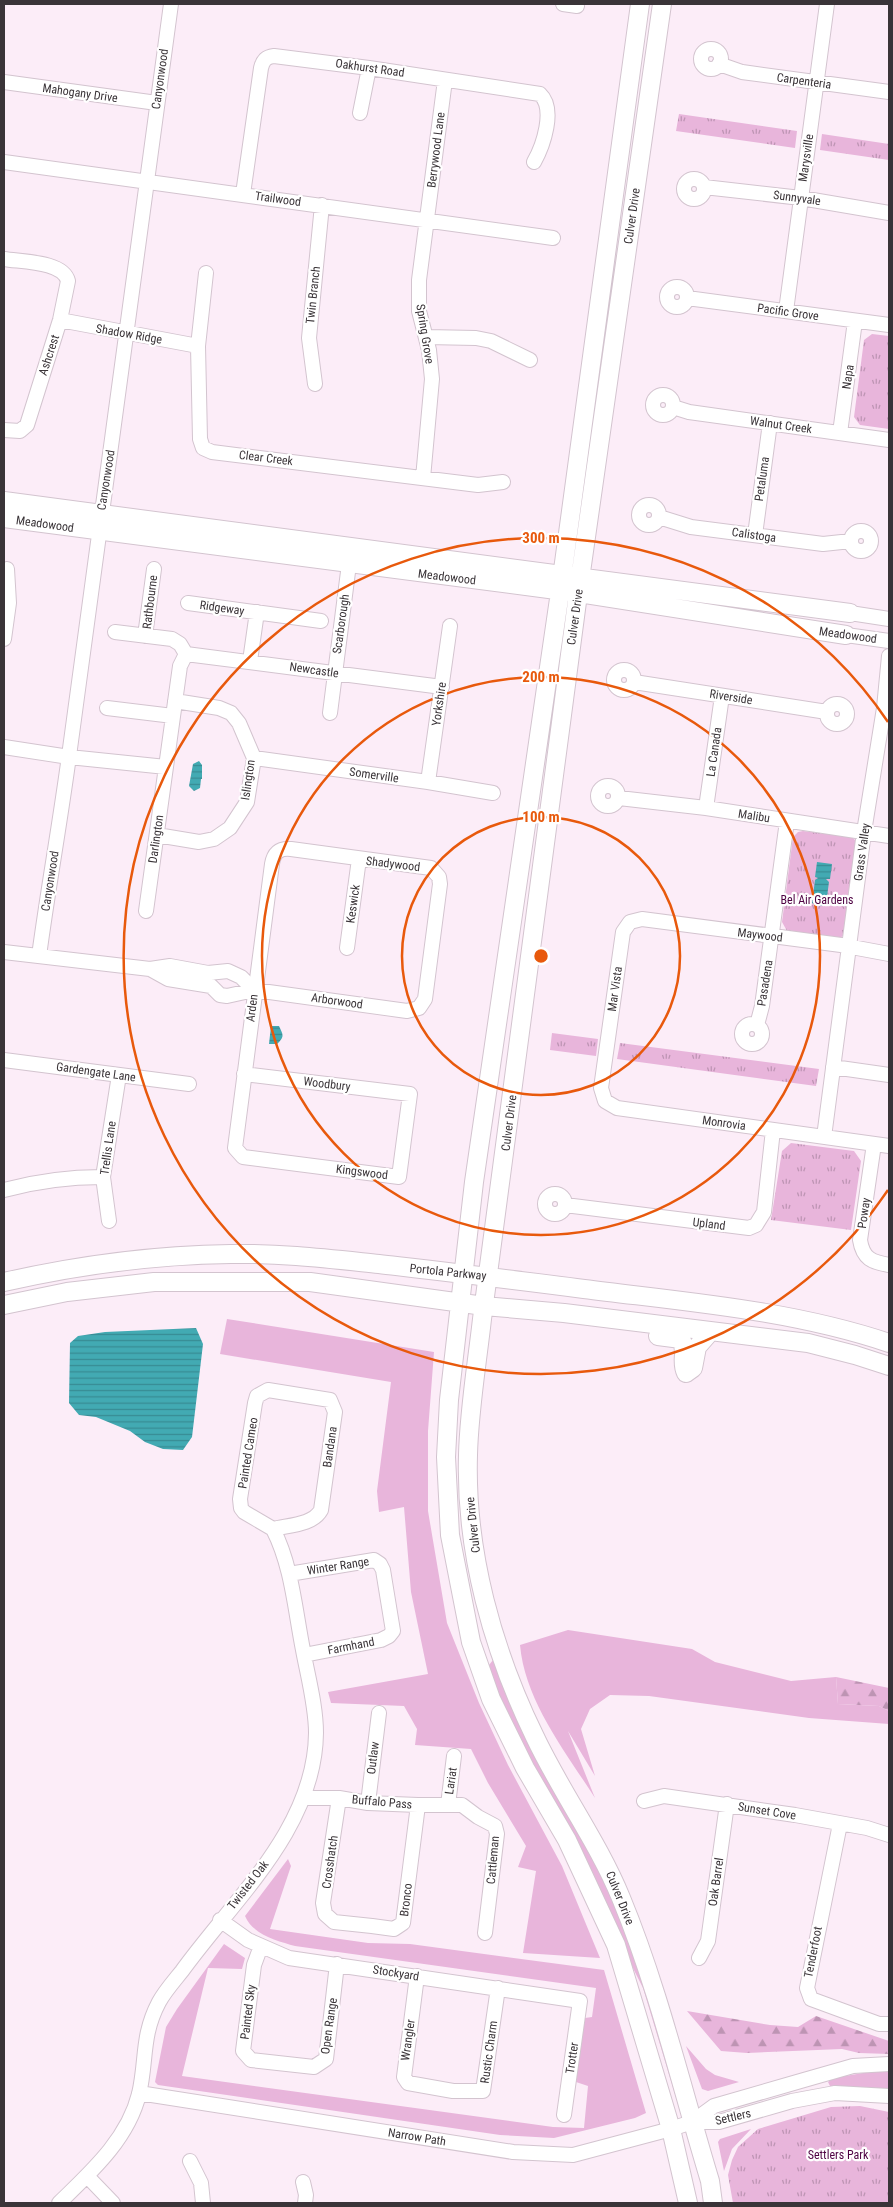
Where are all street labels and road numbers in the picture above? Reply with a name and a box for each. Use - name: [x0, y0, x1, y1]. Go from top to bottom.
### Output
- street label: Canyonwood: [149, 48, 171, 110]
- street label: Oakhurst Road: [335, 56, 405, 80]
- street label: Carpenteria: [776, 70, 832, 92]
- street label: Mahogany Drive: [41, 81, 119, 105]
- street label: Berrywood Lane: [424, 111, 448, 189]
- street label: Marysville: [796, 133, 816, 183]
- street label: Culver Drive: [621, 187, 643, 245]
- street label: Sunnyvale: [772, 188, 822, 208]
- street label: Trailwood: [254, 189, 302, 209]
- street label: Twin Branch: [303, 265, 323, 325]
- street label: Pacific Grove: [756, 301, 820, 323]
- street label: Spring Grove: [413, 303, 437, 365]
- street label: Shadow Ridge: [95, 321, 164, 347]
- street label: Ashcrest: [36, 332, 62, 377]
- street label: Napa: [839, 363, 857, 390]
- street label: Walnut Creek: [749, 414, 813, 436]
- street label: Clear Creek: [238, 448, 294, 468]
- street label: Canyonwood: [94, 449, 118, 511]
- street label: Petaluma: [752, 456, 772, 502]
- street label: Meadowood: [15, 513, 75, 535]
- street label: Calistoga: [731, 525, 777, 545]
- street label: Meadowood: [417, 567, 477, 588]
- street label: Rathbourne: [140, 574, 160, 630]
- street label: Culver Drive: [564, 588, 586, 646]
- street label: Scarborough: [330, 593, 352, 655]
- street label: Ridgeway: [199, 598, 245, 618]
- street label: Meadowood: [818, 624, 878, 646]
- street label: Newcastle: [288, 660, 340, 680]
- street label: Yorkshire: [429, 681, 449, 727]
- street label: Riverside: [709, 687, 754, 707]
- street label: La Canada: [704, 726, 724, 778]
- street label: Islington: [238, 759, 258, 801]
- street label: Somerville: [348, 765, 400, 785]
- street label: Malibu: [737, 807, 771, 825]
- street label: Darlington: [146, 814, 166, 864]
- street label: Grass Valley: [851, 822, 873, 882]
- street label: Canyonwood: [38, 850, 62, 912]
- street label: Shadywood: [365, 854, 421, 874]
- street label: Keswick: [343, 883, 363, 924]
- street label: Maywood: [737, 925, 783, 945]
- street label: Pasadena: [754, 959, 776, 1007]
- street label: Mar Vista: [605, 965, 625, 1012]
- street label: Arborwood: [310, 990, 364, 1012]
- street label: Arden: [243, 993, 261, 1023]
- street label: Gardengate Lane: [55, 1059, 137, 1085]
- street label: Woodbury: [303, 1074, 351, 1094]
- street label: Culver Drive: [499, 1094, 519, 1152]
- street label: Monrovia: [701, 1113, 747, 1133]
- street label: Trellis Lane: [97, 1120, 119, 1176]
- street label: Kingswood: [335, 1162, 389, 1182]
- street label: Poway: [855, 1197, 873, 1229]
- street label: Upland: [692, 1215, 726, 1233]
- street label: Portola Parkway: [409, 1261, 487, 1283]
- street label: Painted Cameo: [235, 1416, 261, 1490]
- street label: Bandana: [320, 1425, 340, 1468]
- street label: Culver Drive: [463, 1496, 483, 1554]
- street label: Winter Range: [306, 1554, 370, 1578]
- street label: Farmhand: [326, 1635, 376, 1657]
- street label: Outlaw: [364, 1741, 382, 1775]
- street label: Lariat: [442, 1766, 460, 1795]
- street label: Buffalo Pass: [351, 1792, 413, 1812]
- street label: Sunset Cove: [737, 1799, 797, 1823]
- street label: Crosshatch: [319, 1834, 341, 1890]
- street label: Cattleman: [484, 1835, 502, 1885]
- street label: Twisted Oak: [225, 1857, 272, 1912]
- street label: Oak Barrel: [706, 1857, 726, 1907]
- street label: Culver Drive: [603, 1869, 637, 1927]
- street label: Bronco: [397, 1883, 415, 1917]
- street label: Tenderfoot: [801, 1925, 825, 1979]
- street label: Stockyard: [372, 1962, 420, 1984]
- street label: Painted Sky: [238, 1984, 258, 2040]
- street label: Open Range: [318, 1997, 340, 2055]
- street label: Wrangler: [398, 2018, 418, 2062]
- street label: Rustic Charm: [478, 2020, 500, 2084]
- street label: Trotter: [563, 2041, 581, 2075]
- street label: Settlers: [714, 2106, 752, 2128]
- street label: Narrow Path: [387, 2125, 447, 2149]

